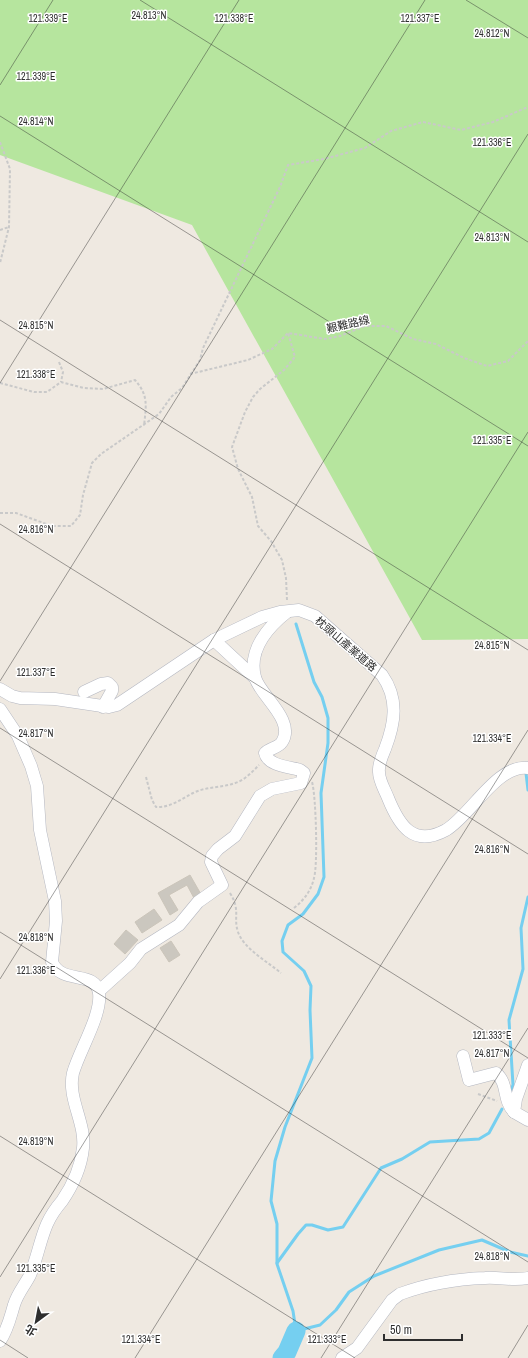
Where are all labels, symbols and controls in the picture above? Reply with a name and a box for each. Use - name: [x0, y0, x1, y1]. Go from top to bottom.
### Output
- text: 24.813°N: [132, 9, 167, 22]
- text: 121.339°E: [28, 12, 68, 25]
- text: 121.338°E: [214, 12, 254, 25]
- text: 121.337°E: [400, 12, 440, 25]
- text: 24.812°N: [475, 27, 510, 40]
- text: 121.339°E: [16, 70, 56, 83]
- text: 24.814°N: [19, 115, 54, 128]
- text: 121.336°E: [472, 136, 512, 149]
- text: 24.813°N: [475, 231, 510, 244]
- street label: 艱難路線: [325, 312, 371, 336]
- text: 24.815°N: [19, 319, 54, 332]
- text: 121.338°E: [16, 368, 56, 381]
- text: 121.335°E: [472, 434, 512, 447]
- text: 24.816°N: [19, 523, 54, 536]
- street label: 枕頭山產業道路: [312, 613, 380, 675]
- text: 24.815°N: [475, 639, 510, 652]
- text: 121.337°E: [16, 666, 56, 679]
- text: 24.817°N: [19, 727, 54, 740]
- text: 121.334°E: [472, 732, 512, 745]
- text: 24.816°N: [475, 843, 510, 856]
- text: 24.818°N: [19, 931, 54, 944]
- text: 121.336°E: [16, 964, 56, 977]
- text: 121.333°E: [472, 1029, 512, 1042]
- text: 24.817°N: [475, 1047, 510, 1060]
- text: 24.819°N: [19, 1135, 54, 1148]
- text: 24.818°N: [475, 1250, 510, 1263]
- text: 121.335°E: [16, 1262, 56, 1275]
- north arrow: [16, 1302, 56, 1342]
- scale bar: [384, 1316, 462, 1342]
- text: 北: [22, 1322, 39, 1339]
- text: 50 m: [390, 1322, 412, 1338]
- text: 121.334°E: [121, 1333, 161, 1346]
- text: 121.333°E: [307, 1333, 347, 1346]

